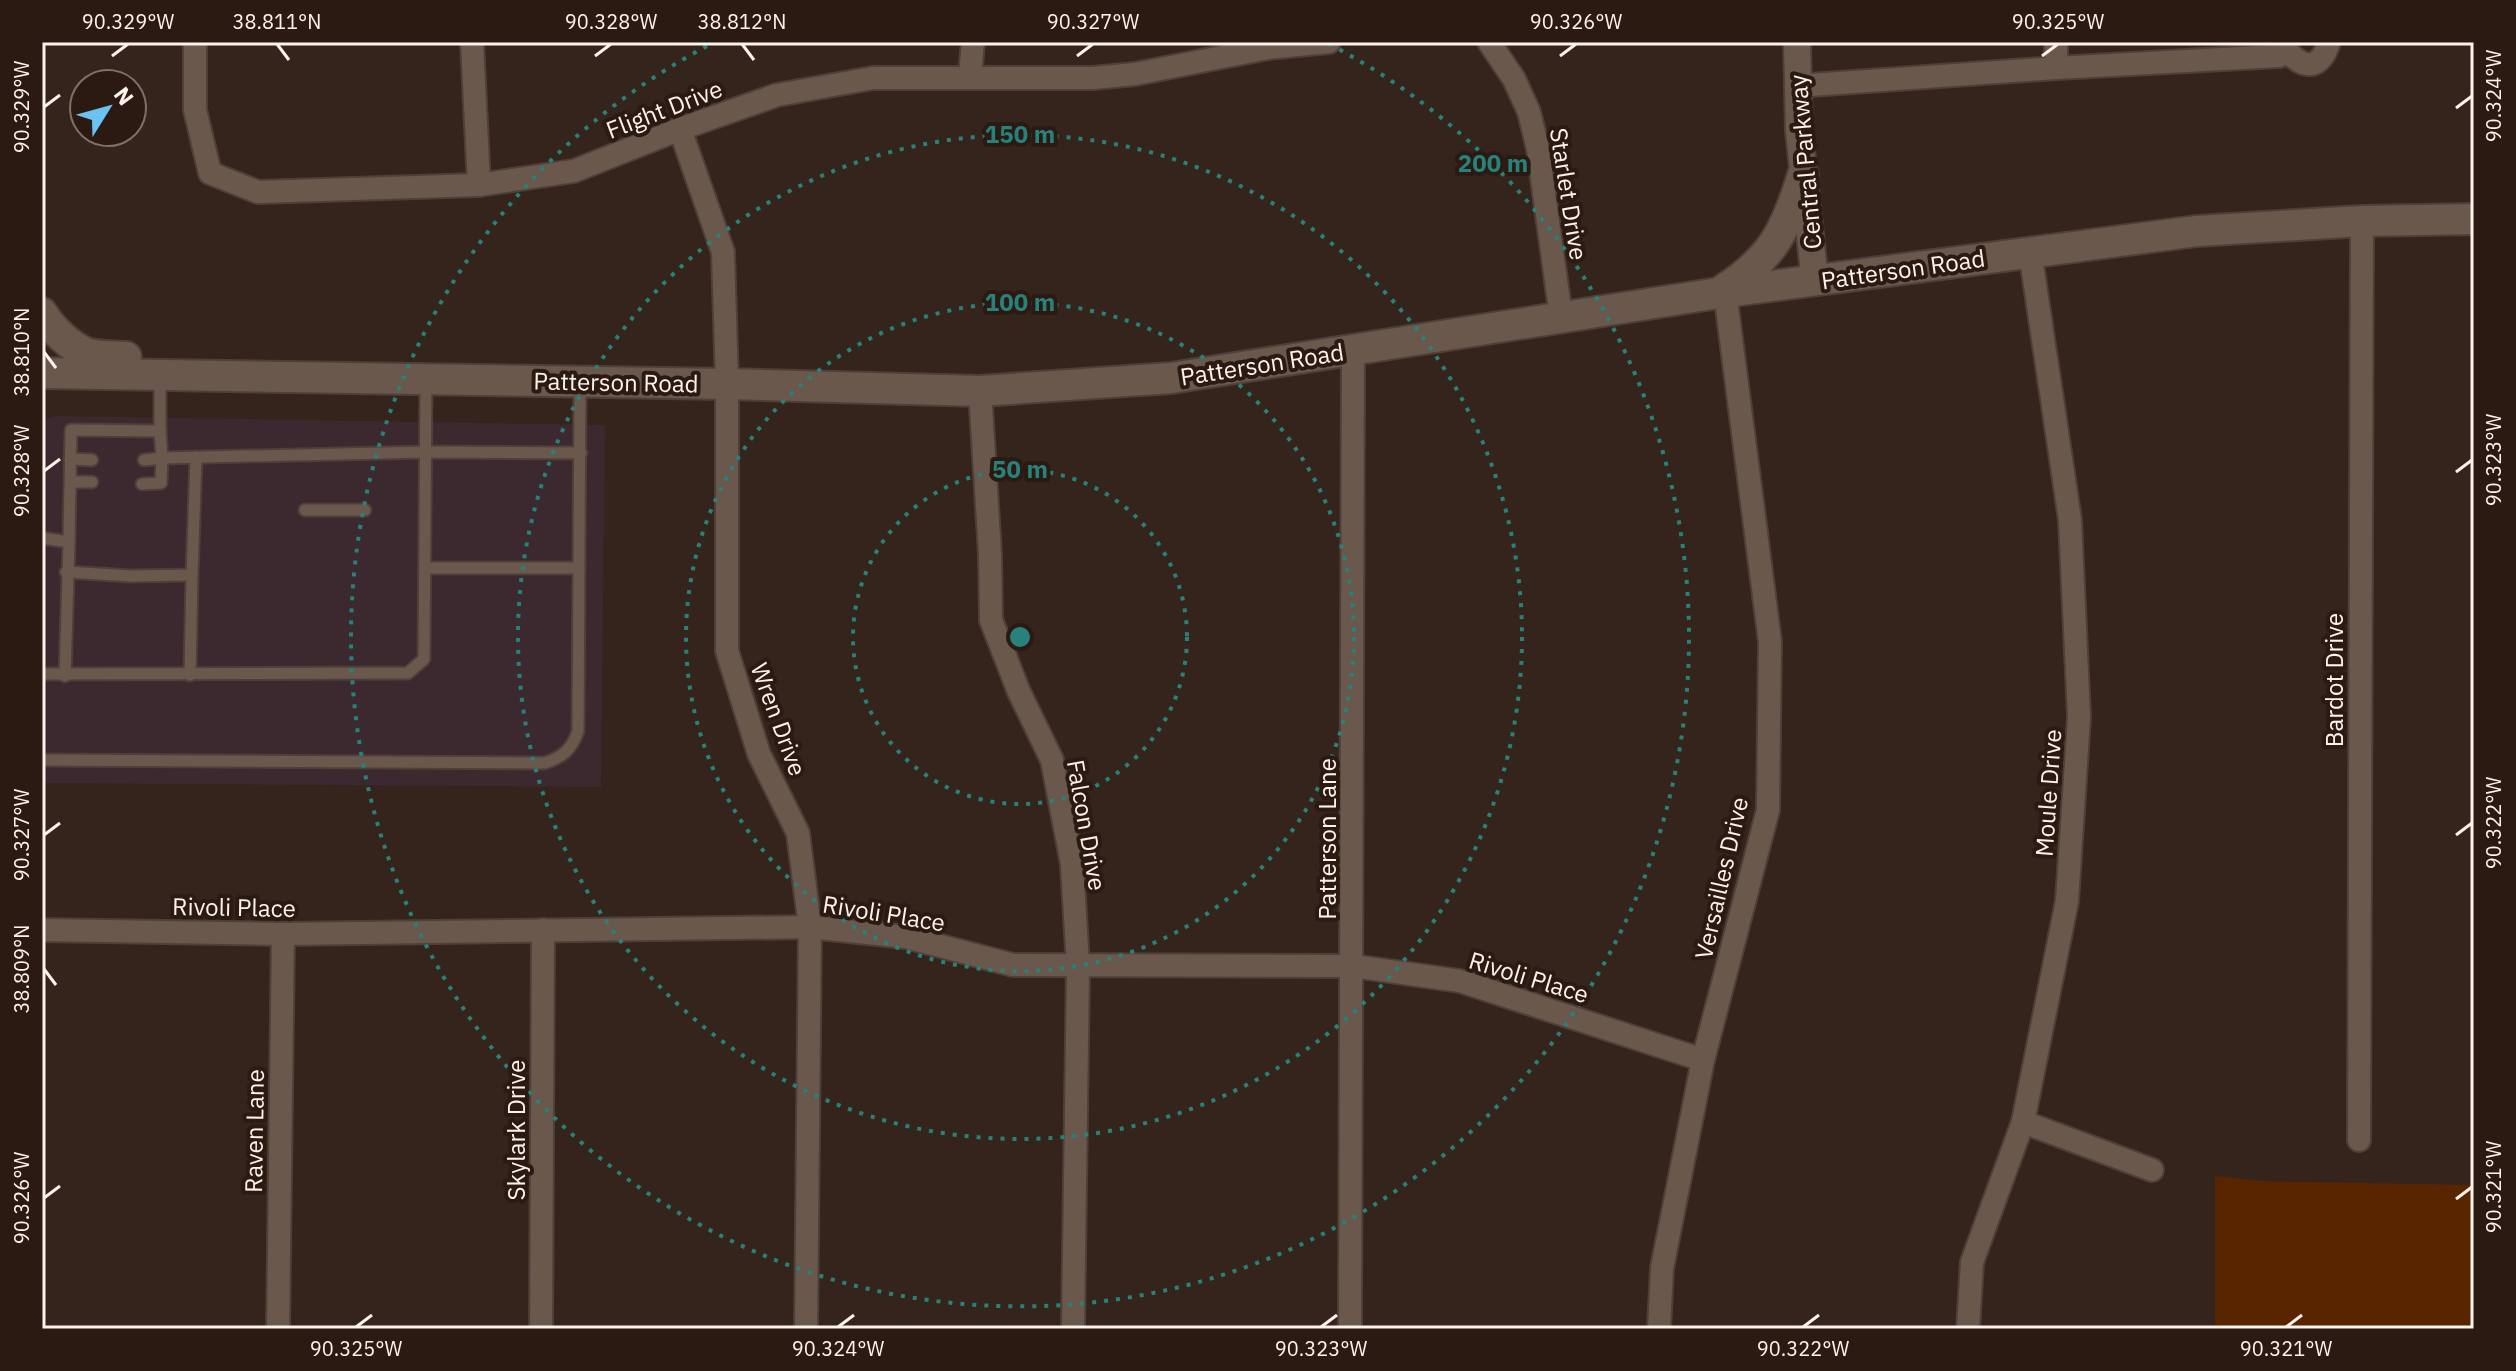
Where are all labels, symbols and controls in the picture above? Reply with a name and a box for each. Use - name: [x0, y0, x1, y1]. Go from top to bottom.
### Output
- text: 90.329°W: [82, 8, 174, 35]
- text: 38.811°N: [233, 8, 321, 35]
- text: 90.328°W: [565, 8, 657, 35]
- text: 38.812°N: [698, 8, 786, 35]
- text: 90.327°W: [1047, 8, 1139, 35]
- text: 90.326°W: [1530, 8, 1622, 35]
- text: 90.325°W: [2012, 8, 2104, 35]
- text: 90.324°W: [2480, 50, 2507, 142]
- text: 90.329°W: [8, 61, 35, 153]
- north arrow: [68, 68, 148, 148]
- street label: Flight Drive: [601, 72, 727, 146]
- street label: Central Parkway: [1781, 73, 1829, 251]
- text: N: [108, 81, 141, 111]
- text: 150 m: [985, 118, 1055, 150]
- street label: Starlet Drive: [1543, 126, 1595, 262]
- text: 200 m: [1458, 147, 1528, 179]
- street label: Patterson Road: [1819, 242, 1987, 296]
- text: 100 m: [985, 286, 1055, 318]
- text: 38.810°N: [8, 308, 35, 396]
- street label: Patterson Road: [1178, 335, 1346, 393]
- street label: Patterson Road: [533, 365, 699, 399]
- text: 90.323°W: [2480, 414, 2507, 506]
- text: 90.328°W: [8, 425, 35, 517]
- text: 50 m: [992, 453, 1048, 485]
- street label: Bardot Drive: [2318, 613, 2350, 747]
- centre of rings: [1006, 623, 1034, 651]
- street label: Wren Drive: [744, 658, 814, 780]
- street label: Moule Drive: [2028, 728, 2068, 858]
- street label: Falcon Drive: [1060, 757, 1114, 893]
- street label: Patterson Lane: [1311, 758, 1343, 920]
- text: 90.322°W: [2480, 777, 2507, 869]
- text: 90.327°W: [8, 789, 35, 881]
- street label: Versailles Drive: [1687, 794, 1755, 962]
- street label: Rivoli Place: [820, 888, 948, 938]
- street label: Rivoli Place: [172, 890, 296, 924]
- text: 38.809°N: [8, 925, 35, 1013]
- street label: Rivoli Place: [1465, 944, 1593, 1010]
- street label: Skylark Drive: [500, 1060, 532, 1200]
- street label: Raven Lane: [237, 1069, 271, 1193]
- text: 90.321°W: [2480, 1141, 2507, 1233]
- text: 90.326°W: [8, 1152, 35, 1244]
- text: 90.325°W: [310, 1335, 402, 1362]
- text: 90.324°W: [792, 1335, 884, 1362]
- text: 90.323°W: [1275, 1335, 1367, 1362]
- text: 90.322°W: [1757, 1335, 1849, 1362]
- text: 90.321°W: [2240, 1335, 2332, 1362]

